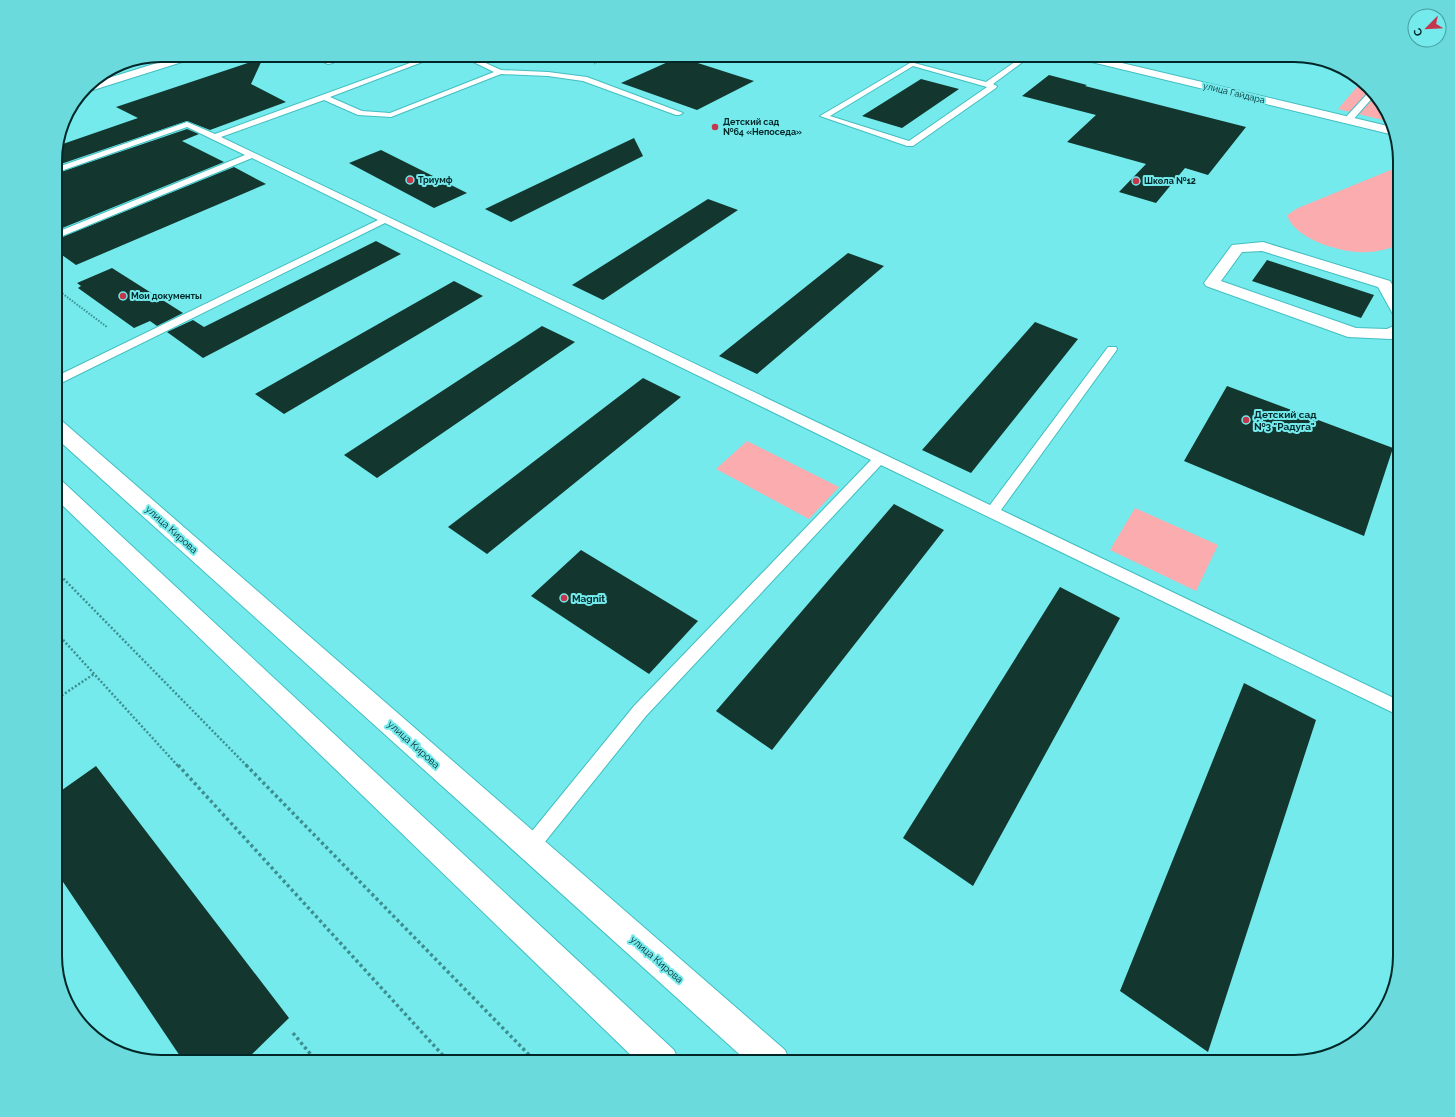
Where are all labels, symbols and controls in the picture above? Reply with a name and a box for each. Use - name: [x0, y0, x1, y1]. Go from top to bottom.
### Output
- north arrow: [1407, 8, 1447, 48]
- text: С: [1411, 25, 1426, 38]
- street label: улица Гайдара: [1202, 80, 1266, 106]
- place label: Детский сад №64 «Непоседа»: [723, 117, 802, 137]
- marker: Детский сад №64 «Непоседа»: [710, 122, 720, 132]
- marker: Триумф: [405, 175, 415, 185]
- place label: Триумф: [418, 175, 453, 185]
- marker: Школа №12: [1131, 176, 1141, 186]
- place label: Школа №12: [1144, 176, 1196, 186]
- marker: Мои документы: [118, 291, 128, 301]
- place label: Мои документы: [131, 291, 202, 301]
- place label: Детский сад №3 "Радуга": [1254, 409, 1317, 432]
- marker: Детский сад №3 "Радуга": [1241, 415, 1251, 425]
- street label: улица Кирова: [143, 503, 200, 556]
- marker: Magnit: [559, 593, 569, 603]
- place label: Magnit: [572, 593, 605, 604]
- street label: улица Кирова: [385, 718, 442, 771]
- street label: улица Кирова: [628, 934, 685, 985]

